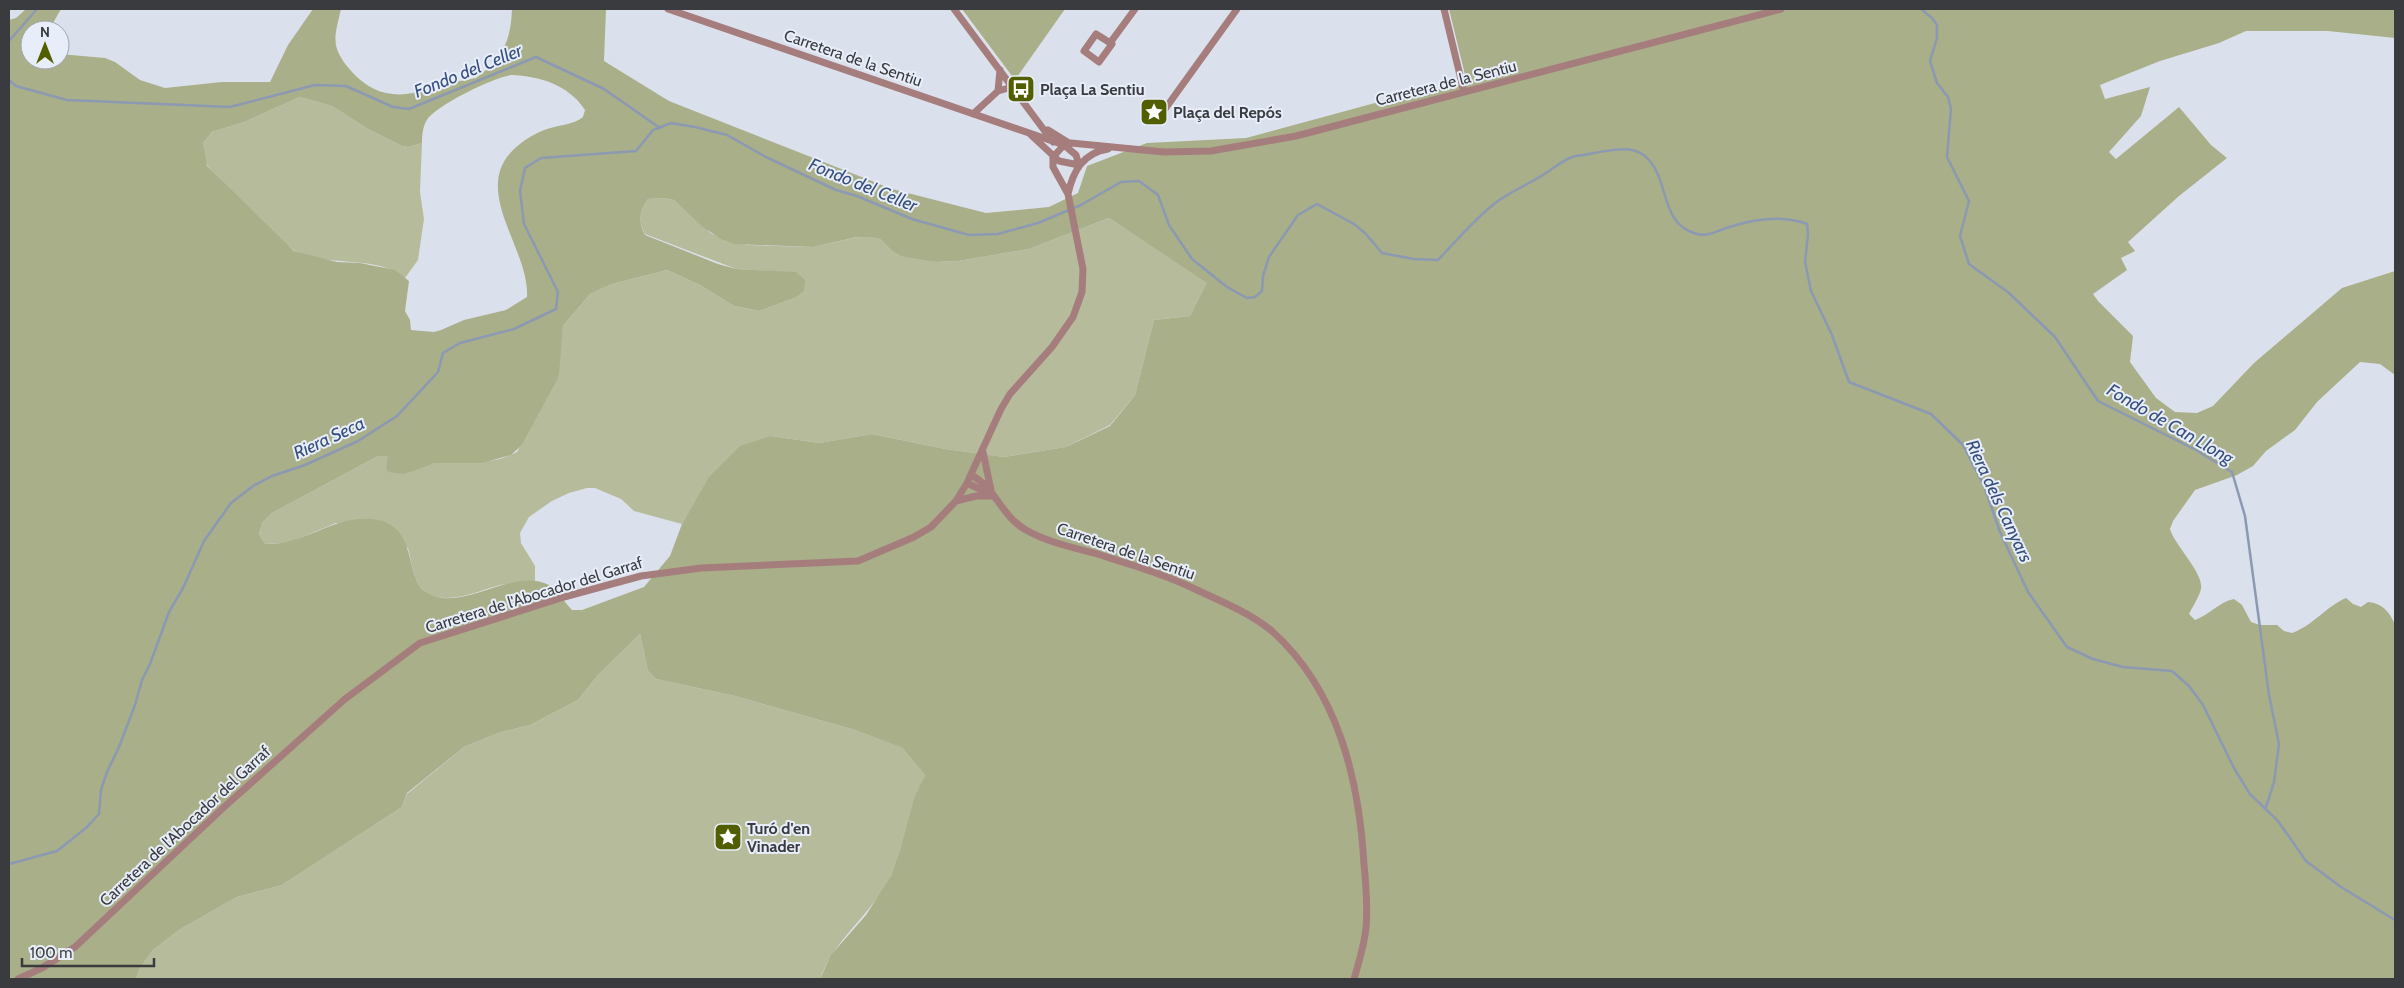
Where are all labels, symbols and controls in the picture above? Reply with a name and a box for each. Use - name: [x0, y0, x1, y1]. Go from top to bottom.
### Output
- north arrow: [20, 20, 70, 70]
- text: N: [40, 23, 50, 41]
- street label: Carretera de la Sentiu: [782, 25, 924, 91]
- water label: Fondo del Celler: [411, 39, 527, 103]
- street label: Carretera de la Sentiu: [1374, 56, 1518, 110]
- bus stop icon: Plaça La Sentiu: [1006, 74, 1036, 104]
- place label: Plaça La Sentiu: [1040, 80, 1144, 99]
- place icon: Plaça del Repós: [1139, 97, 1169, 127]
- place label: Plaça del Repós: [1173, 103, 1282, 122]
- water label: Fondo del Celler: [806, 153, 922, 217]
- water label: Fondo de Can Llong: [2103, 379, 2238, 469]
- water label: Riera Seca: [290, 412, 368, 464]
- water label: Riera dels Canyars: [1961, 436, 2037, 566]
- street label: Carretera de la Sentiu: [1055, 518, 1197, 584]
- street label: Carretera de l'Abocador del Garraf: [423, 553, 646, 637]
- street label: Carretera de l'Abocador del Garraf: [96, 741, 275, 910]
- place label: Turó d'en Vinader: [747, 819, 810, 856]
- place icon: Turó d'en Vinader: [713, 822, 743, 852]
- scale bar: [22, 936, 155, 968]
- text: 100 m: [30, 944, 72, 962]

